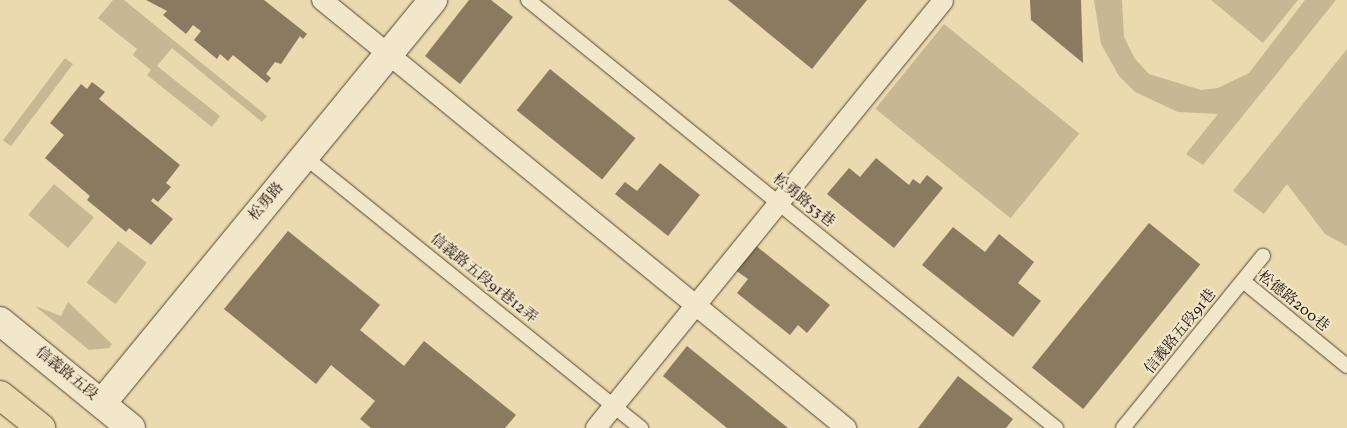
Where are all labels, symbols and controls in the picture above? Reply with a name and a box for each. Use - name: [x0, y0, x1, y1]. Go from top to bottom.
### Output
- street label: 松勇路53巷: [768, 170, 838, 232]
- street label: 松勇路: [246, 179, 288, 225]
- street label: 信義路五段91巷12弄: [426, 230, 540, 328]
- street label: 松德路200巷: [1254, 268, 1332, 336]
- street label: 信義路五段91巷: [1141, 286, 1221, 378]
- street label: 信義路五段: [31, 343, 101, 405]

